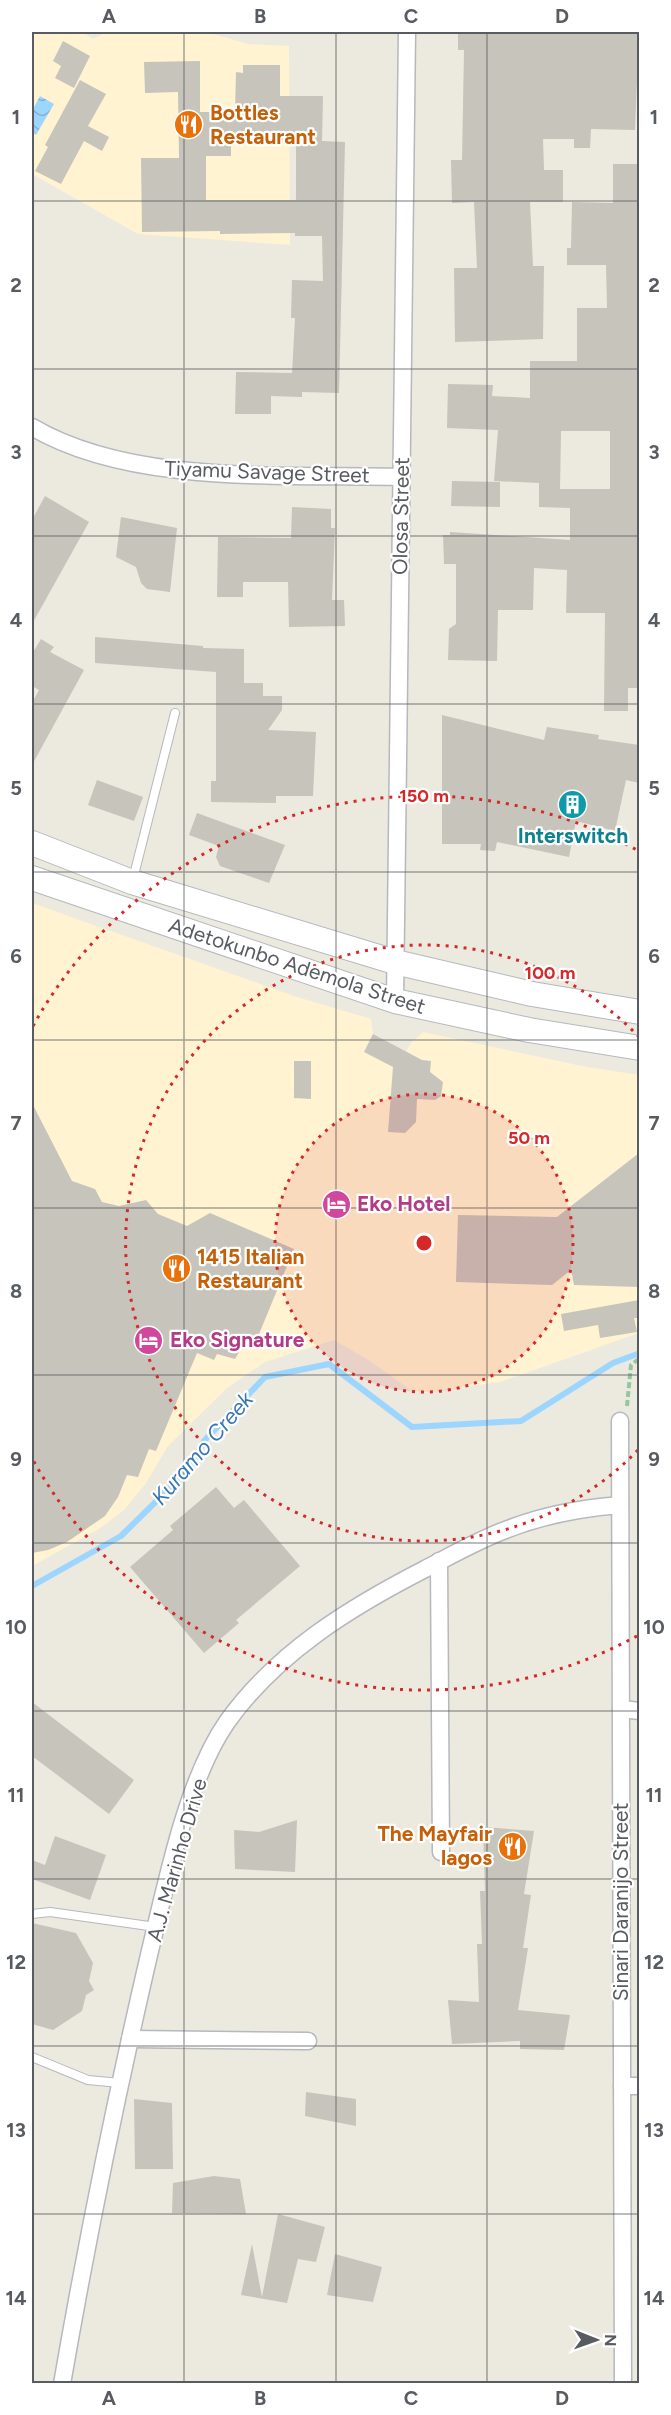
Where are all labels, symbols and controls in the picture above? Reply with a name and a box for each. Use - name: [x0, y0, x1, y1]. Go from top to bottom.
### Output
- text: A: [102, 4, 117, 28]
- text: B: [254, 4, 266, 28]
- text: C: [404, 4, 418, 28]
- text: D: [555, 4, 569, 28]
- place label: Bottles Restaurant: [210, 100, 316, 149]
- text: 1: [12, 105, 20, 129]
- text: 1: [650, 105, 658, 129]
- restaurant icon: Bottles Restaurant: [173, 109, 205, 141]
- text: 2: [10, 273, 22, 297]
- text: 2: [648, 273, 660, 297]
- text: 3: [10, 440, 22, 464]
- text: 3: [648, 440, 660, 464]
- street label: Tiyamu Savage Street: [164, 455, 370, 488]
- street label: Olosa Street: [387, 457, 414, 575]
- text: 4: [10, 608, 23, 632]
- text: 4: [648, 608, 661, 632]
- text: 5: [10, 776, 22, 800]
- text: 5: [648, 776, 660, 800]
- text: 150 m: [399, 785, 449, 807]
- building icon: Interswitch: [557, 789, 589, 821]
- place label: Interswitch: [518, 823, 628, 848]
- street label: Adetokunbo Ademola Street: [166, 912, 429, 1019]
- text: 6: [10, 944, 22, 968]
- text: 6: [648, 944, 660, 968]
- text: 100 m: [525, 962, 575, 984]
- text: 7: [10, 1111, 22, 1135]
- text: 7: [648, 1111, 660, 1135]
- text: 50 m: [508, 1127, 550, 1149]
- hotel icon: Eko Hotel: [320, 1188, 352, 1220]
- place label: Eko Hotel: [357, 1191, 450, 1216]
- centre of rings: [414, 1233, 434, 1253]
- place label: 1415 Italian Restaurant: [197, 1244, 305, 1293]
- restaurant icon: 1415 Italian Restaurant: [160, 1253, 192, 1285]
- text: 8: [10, 1279, 22, 1303]
- text: 8: [648, 1279, 660, 1303]
- hotel icon: Eko Signature: [133, 1324, 165, 1356]
- place label: Eko Signature: [170, 1327, 305, 1352]
- water label: Kuramo Creek: [146, 1385, 260, 1510]
- text: 9: [10, 1447, 22, 1471]
- text: 9: [648, 1447, 660, 1471]
- text: 10: [5, 1615, 27, 1639]
- text: 10: [643, 1615, 665, 1639]
- street label: A.J. Marinho Drive: [141, 1775, 212, 1944]
- text: 11: [8, 1783, 24, 1807]
- text: 11: [646, 1783, 662, 1807]
- street label: Sinari Daranijo Street: [608, 1803, 633, 2001]
- place label: The Mayfair lagos: [377, 1821, 492, 1870]
- restaurant icon: The Mayfair lagos: [497, 1830, 529, 1862]
- text: 12: [6, 1950, 26, 1974]
- text: 12: [644, 1950, 664, 1974]
- text: 13: [6, 2118, 26, 2142]
- text: 13: [644, 2118, 664, 2142]
- text: 14: [5, 2286, 27, 2310]
- text: 14: [643, 2286, 665, 2310]
- north arrow: [566, 2310, 626, 2370]
- text: N: [601, 2334, 620, 2347]
- text: A: [102, 2386, 117, 2410]
- text: B: [254, 2386, 266, 2410]
- text: C: [404, 2386, 418, 2410]
- text: D: [555, 2386, 569, 2410]

